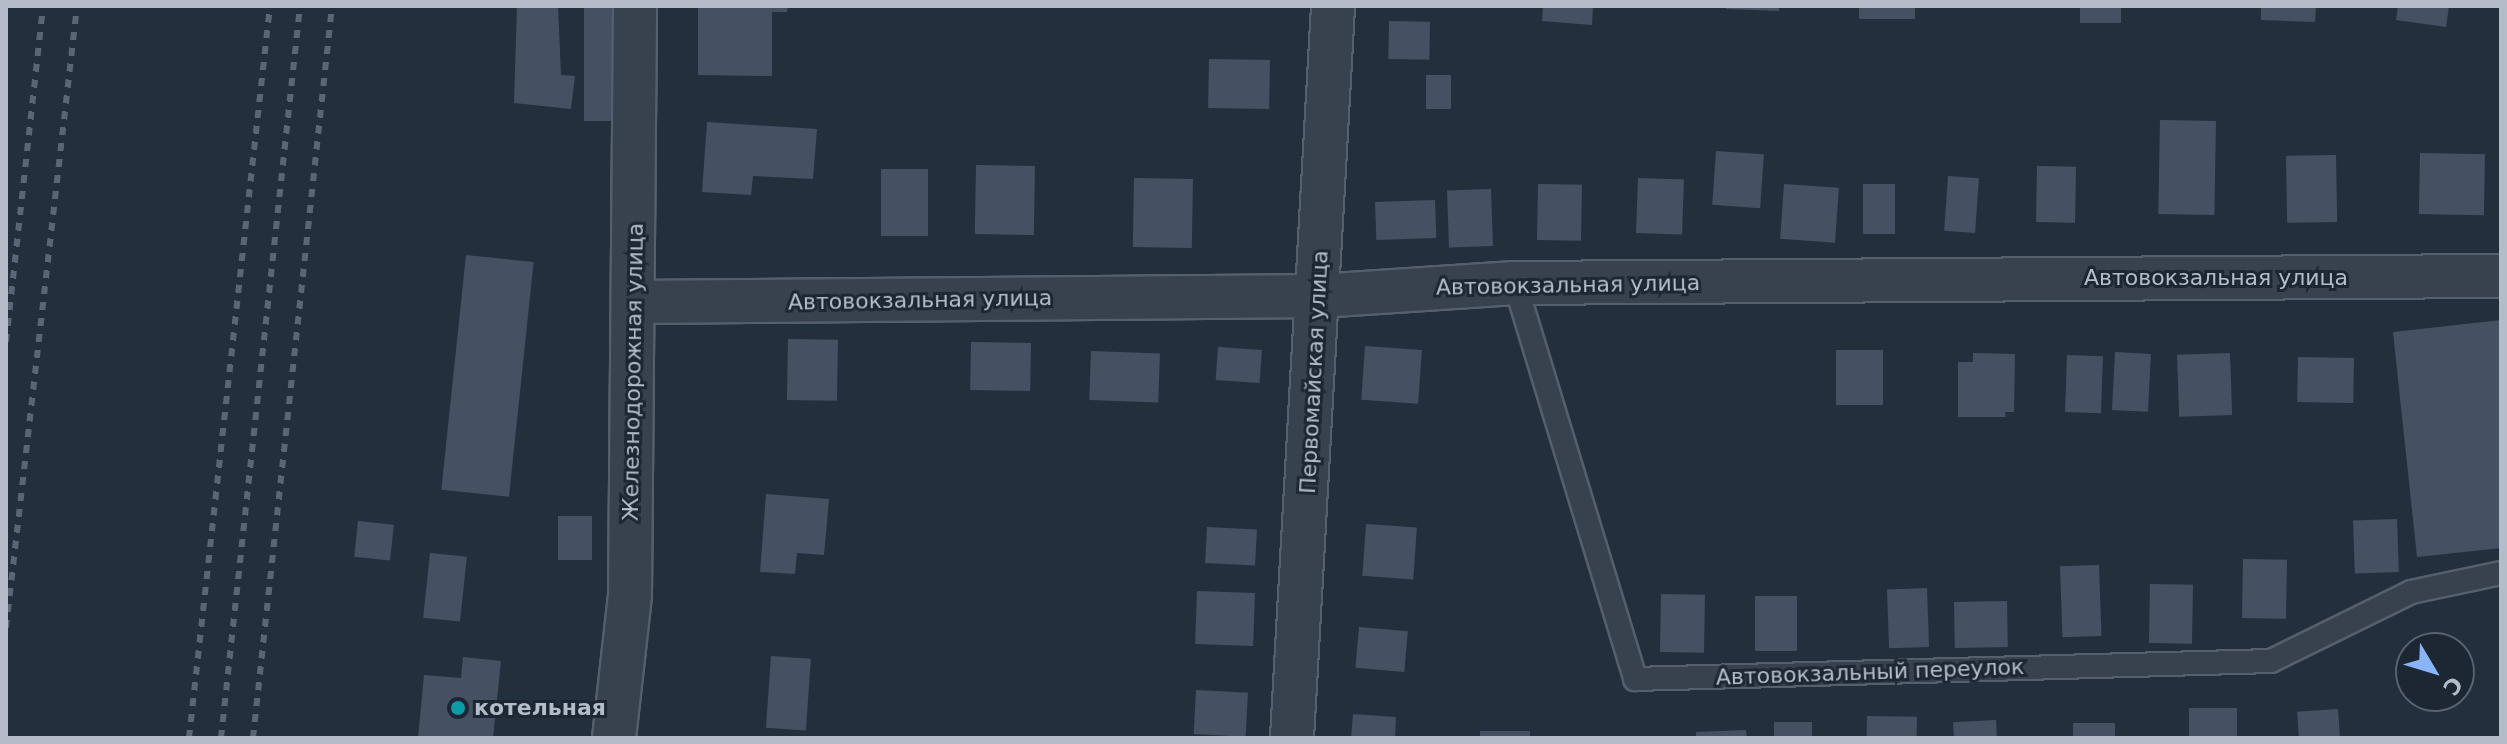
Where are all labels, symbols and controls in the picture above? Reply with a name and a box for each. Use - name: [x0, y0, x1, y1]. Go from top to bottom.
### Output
- street label: Железнодорожная улица: [617, 223, 649, 521]
- street label: Первомайская улица: [1294, 250, 1334, 494]
- street label: Автовокзальная улица: [2084, 265, 2348, 291]
- street label: Автовокзальная улица: [1436, 269, 1700, 301]
- street label: Автовокзальная улица: [788, 284, 1052, 316]
- north arrow: [2395, 632, 2475, 712]
- street label: Автовокзальный переулок: [1715, 653, 2025, 691]
- text: С: [2438, 672, 2468, 700]
- place label: котельная: [474, 695, 606, 721]
- marker: котельная: [449, 699, 467, 717]

